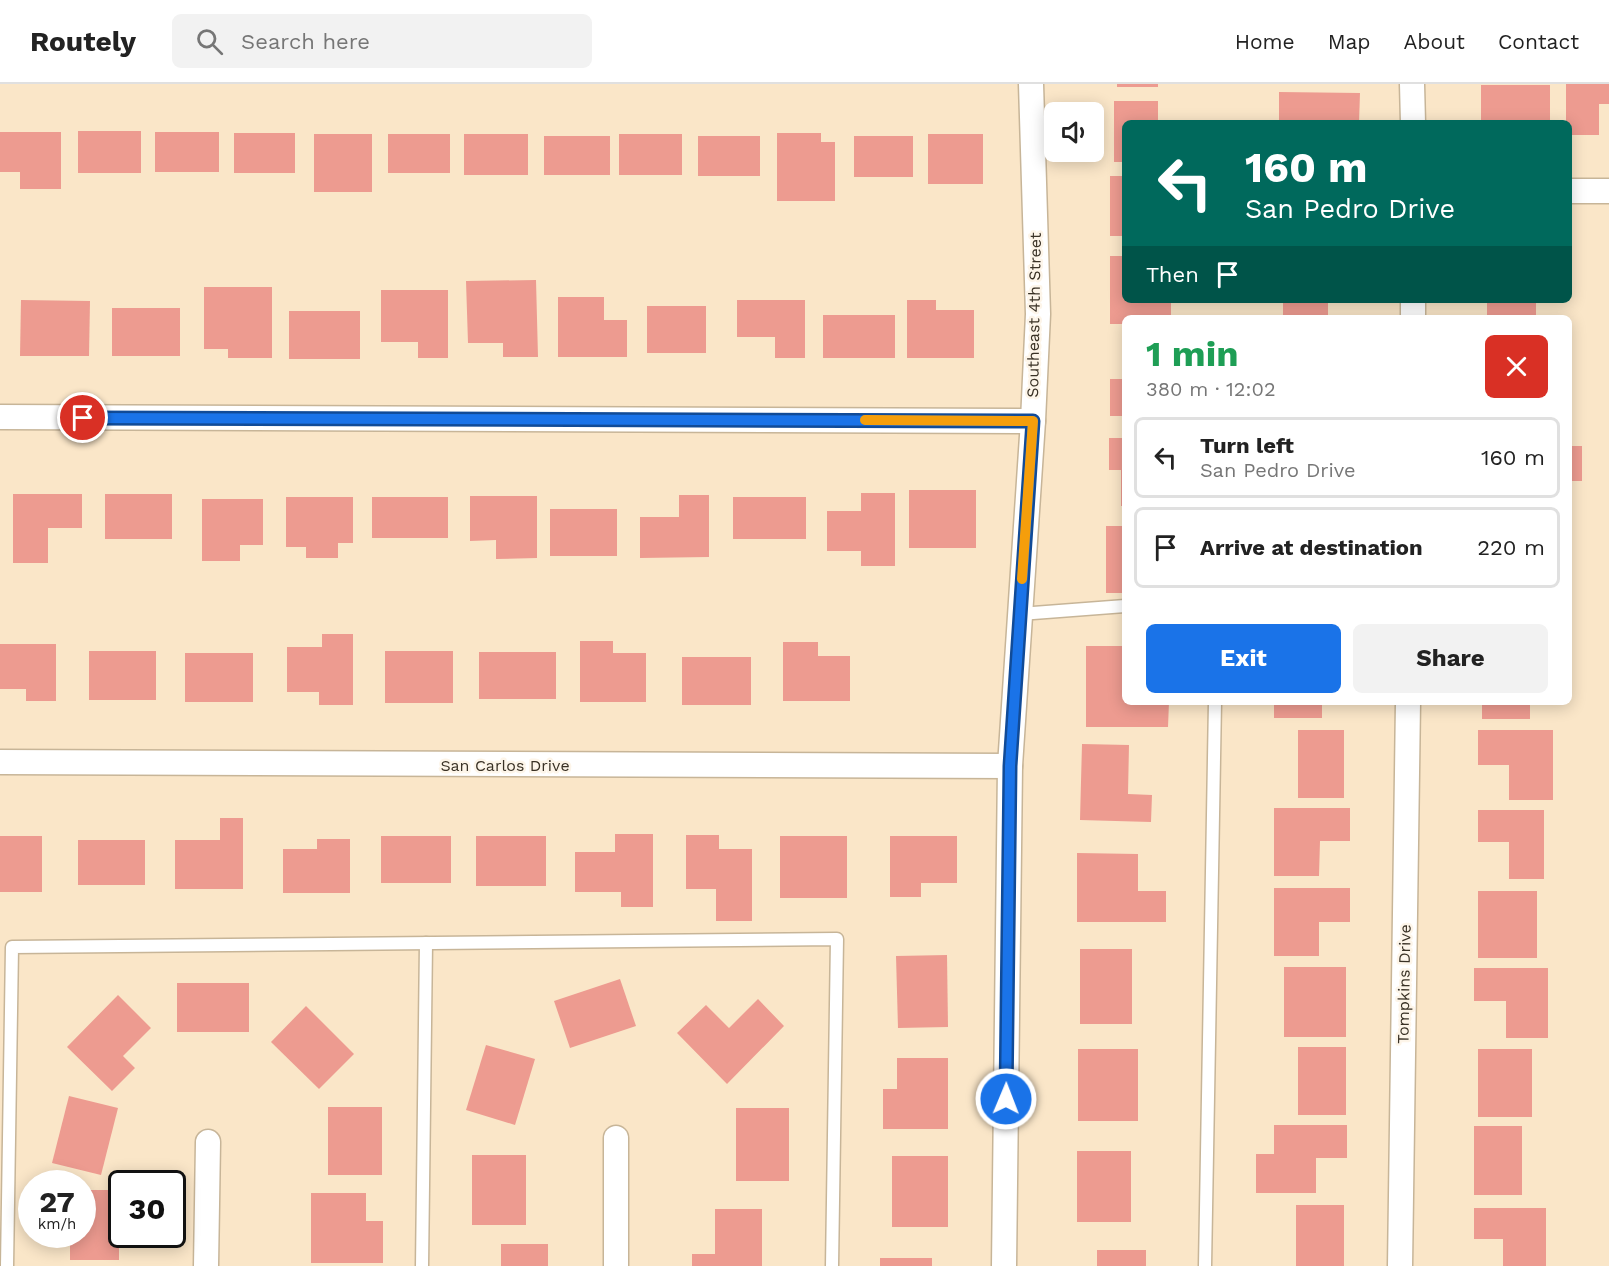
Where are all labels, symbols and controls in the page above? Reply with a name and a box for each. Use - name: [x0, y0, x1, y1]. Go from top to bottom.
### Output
- search box: [172, 14, 592, 68]
- text: Routely: [30, 25, 136, 58]
- icon: search: [193, 25, 226, 58]
- text: Search here: [241, 29, 370, 54]
- text: Home: [1235, 29, 1295, 54]
- text: Map: [1328, 29, 1371, 54]
- text: About: [1404, 29, 1465, 54]
- text: Contact: [1498, 29, 1579, 54]
- map controls: [1044, 102, 1104, 162]
- button: sound: [1044, 102, 1104, 162]
- text: 160 m: [1245, 143, 1368, 192]
- icon: left: [1146, 144, 1224, 222]
- text: San Pedro Drive: [1245, 193, 1455, 225]
- street label: Southeast 4th Street: [1023, 232, 1045, 398]
- icon: arrive: [1211, 258, 1244, 291]
- text: Then: [1146, 262, 1199, 287]
- text: 1 min: [1146, 333, 1238, 375]
- button: close: [1485, 335, 1548, 398]
- text: 380 m · 12:02: [1146, 377, 1276, 401]
- pin: [57, 392, 108, 443]
- icon: arrive: [66, 401, 99, 434]
- text: Turn left: [1200, 433, 1294, 458]
- icon: left: [1149, 441, 1182, 474]
- text: 160 m: [1481, 445, 1545, 470]
- text: San Pedro Drive: [1200, 458, 1356, 482]
- icon: arrive: [1149, 531, 1182, 564]
- text: Arrive at destination: [1200, 535, 1423, 560]
- text: 220 m: [1477, 535, 1545, 560]
- button: Exit: [1146, 624, 1341, 693]
- button: Share: [1353, 624, 1548, 693]
- street label: San Carlos Drive: [440, 756, 570, 775]
- street label: Tompkins Drive: [1393, 924, 1415, 1044]
- position arrow: [974, 1067, 1038, 1131]
- speed limit sign: 30: [108, 1170, 186, 1248]
- text: 27: [39, 1184, 75, 1219]
- text: km/h: [38, 1215, 76, 1233]

